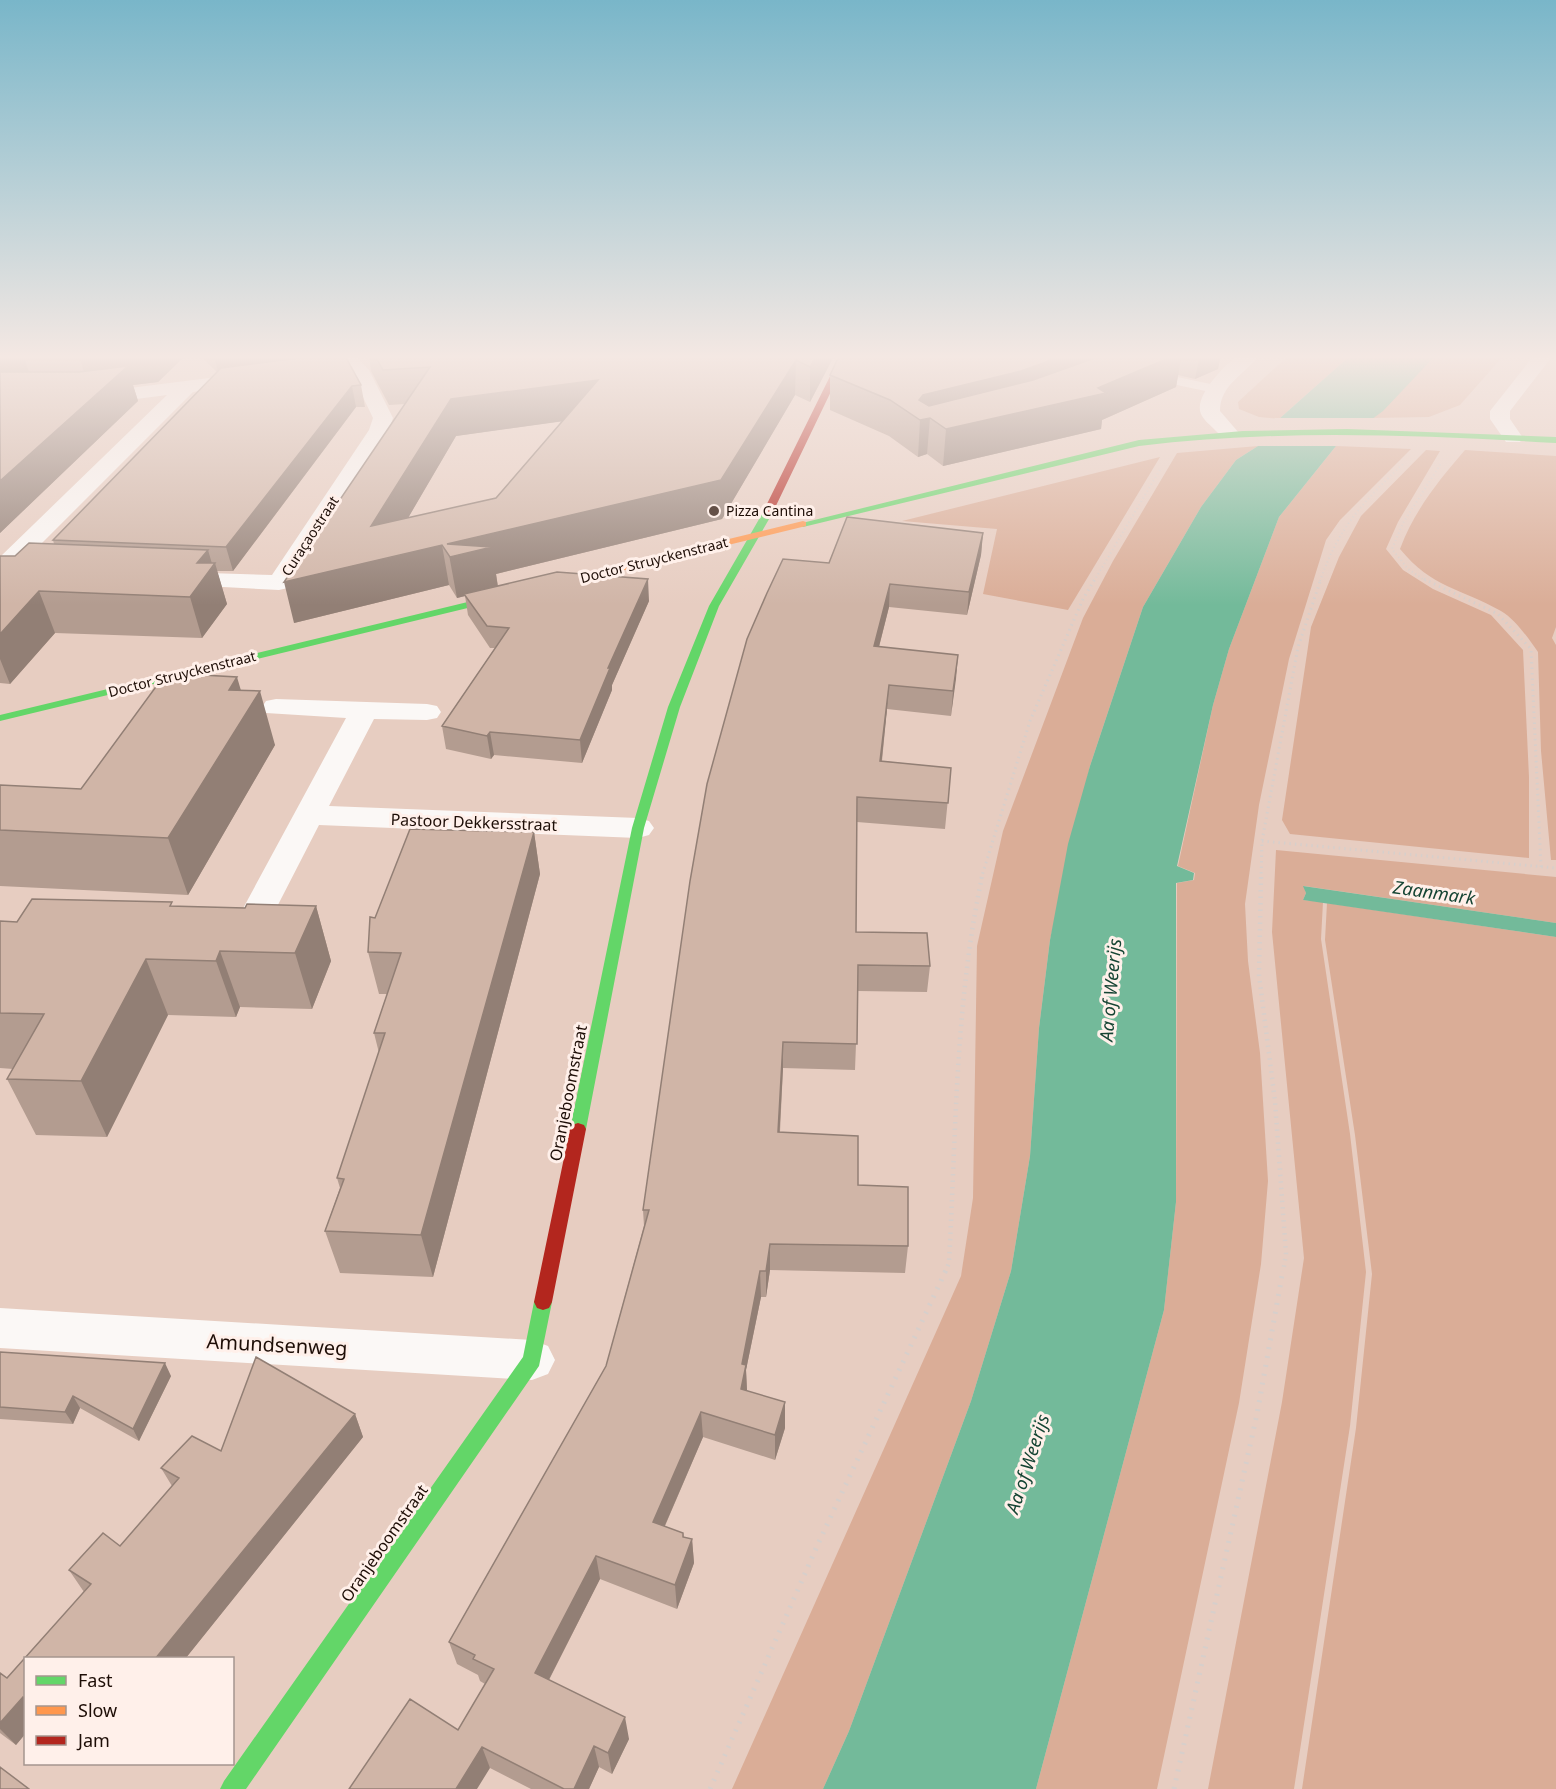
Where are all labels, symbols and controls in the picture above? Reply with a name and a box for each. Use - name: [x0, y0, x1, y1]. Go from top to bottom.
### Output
- street label: Curaçaostraat: [277, 492, 343, 579]
- place label: Pizza Cantina: [726, 501, 813, 520]
- marker: Pizza Cantina: [707, 504, 721, 518]
- street label: Doctor Struyckenstraat: [578, 532, 730, 587]
- street label: Doctor Struyckenstraat: [106, 646, 258, 701]
- street label: Pastoor Dekkersstraat: [390, 808, 558, 836]
- water label: Zaanmark: [1391, 874, 1478, 910]
- water label: Aa of Weerijs: [1093, 937, 1126, 1044]
- street label: Oranjeboomstraat: [544, 1023, 592, 1163]
- street label: Amundsenweg: [206, 1327, 348, 1362]
- water label: Aa of Weerijs: [999, 1411, 1054, 1518]
- street label: Oranjeboomstraat: [335, 1480, 433, 1606]
- legend: [24, 1657, 234, 1765]
- text: Fast: [78, 1668, 113, 1692]
- text: Slow: [78, 1698, 117, 1722]
- text: Jam: [76, 1728, 110, 1752]

